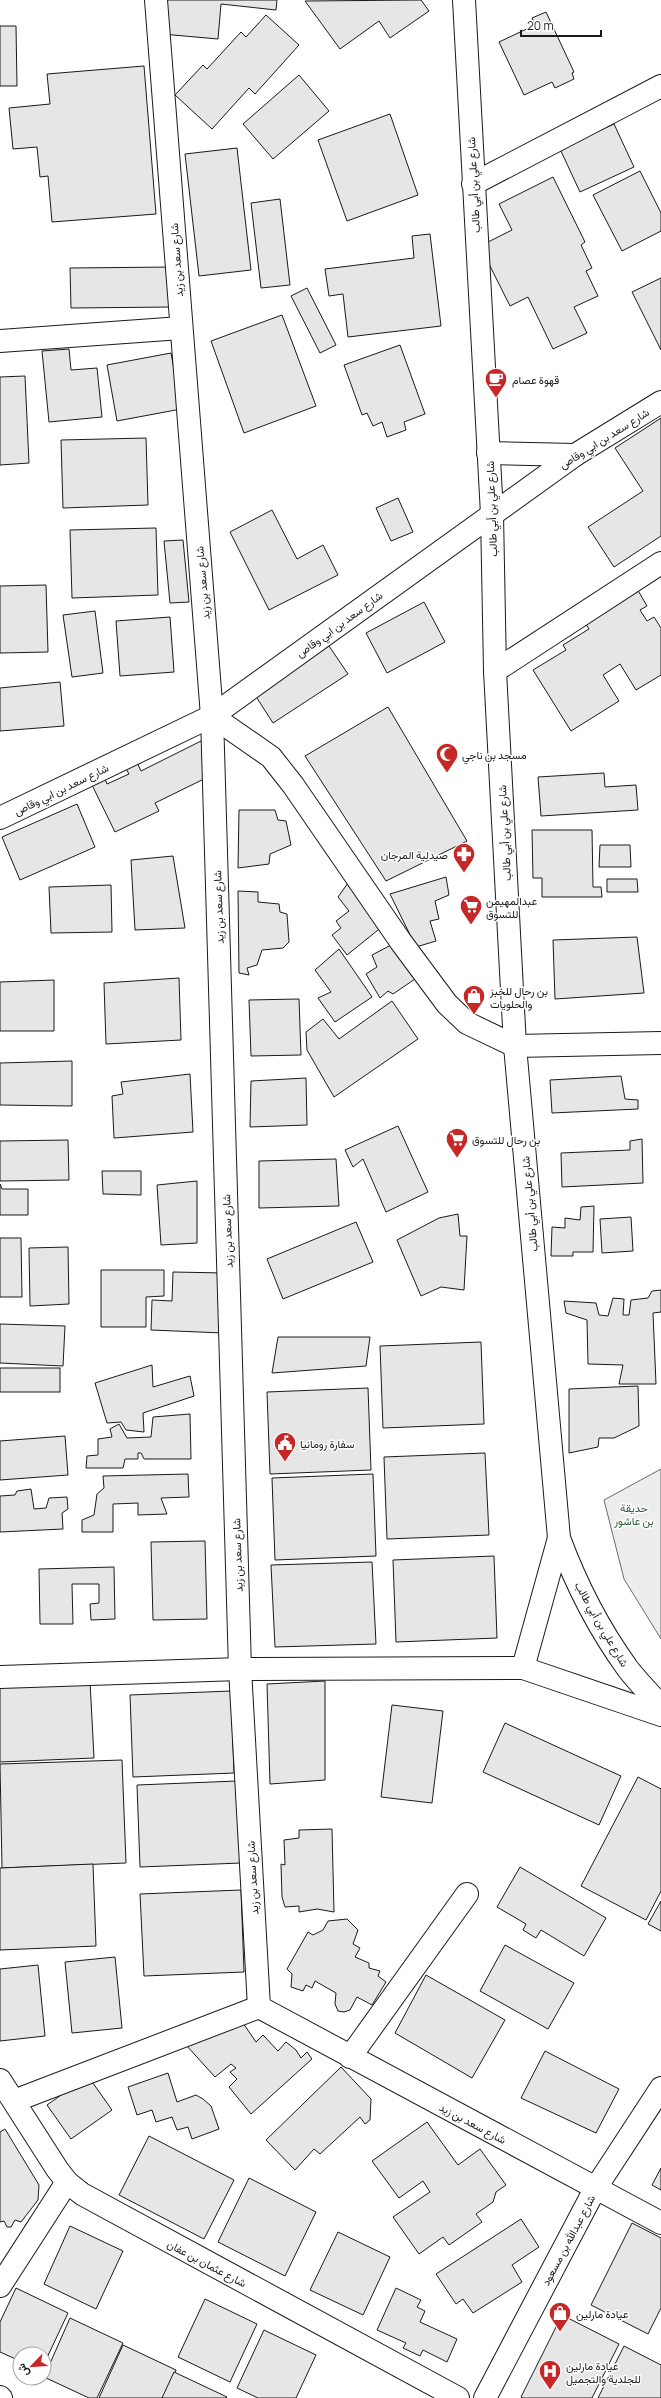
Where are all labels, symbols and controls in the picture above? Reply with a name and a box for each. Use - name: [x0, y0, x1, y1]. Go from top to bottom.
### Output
- scale bar: [521, 12, 601, 38]
- text: 20 m: [527, 17, 554, 34]
- street label: شارع علي بن أبي طالب: [463, 136, 486, 233]
- street label: شارع سعد بن زيد: [166, 222, 187, 297]
- cafe icon: قهوة عصام: [483, 366, 509, 399]
- place label: قهوة عصام: [512, 372, 559, 388]
- street label: شارع سعد بن ابي وقاص: [556, 404, 654, 474]
- street label: شارع علي بن أبي طالب: [482, 460, 503, 557]
- street label: شارع سعد بن زيد: [191, 545, 214, 620]
- street label: شارع سعد بن ابي وقاص: [293, 587, 387, 663]
- mosque icon: مسجد بن ناجي: [434, 741, 460, 774]
- place label: مسجد بن ناجي: [462, 747, 527, 765]
- street label: شارع سعد بن ابي وقاص: [11, 759, 112, 821]
- street label: شارع علي بن أبي طالب: [494, 784, 517, 881]
- pharmacy icon: صيدلية المرجان: [451, 841, 477, 874]
- place label: صيدلية المرجان: [381, 847, 448, 862]
- street label: شارع سعد بن زيد: [209, 870, 228, 944]
- supermarket icon: عبدالمهيمن للتسوق: [458, 893, 484, 926]
- place label: عبدالمهيمن للتسوق: [486, 893, 537, 921]
- shop icon: بن رحال للخبز والحلويات: [461, 983, 487, 1016]
- place label: بن رحال للخبز والحلويات: [489, 983, 548, 1011]
- supermarket icon: بن رحال للتسوق: [444, 1126, 470, 1159]
- place label: بن رحال للتسوق: [472, 1132, 540, 1147]
- street label: شارع علي بن أبي طالب: [517, 1155, 544, 1252]
- street label: شارع سعد بن زيد: [218, 1194, 237, 1268]
- public building icon: سفارة رومانيا: [272, 1430, 298, 1463]
- place label: سفارة رومانيا: [300, 1436, 355, 1451]
- park label: حديقة بن عاشور: [613, 1500, 654, 1528]
- street label: شارع سعد بن زيد: [228, 1518, 247, 1592]
- street label: شارع علي بن أبي طالب: [569, 1579, 633, 1671]
- street label: شارع سعد بن زيد: [243, 1840, 262, 1915]
- street label: شارع سعد بن زيد: [436, 2099, 509, 2148]
- street label: شارع عبدالله بن مسعود: [538, 2192, 599, 2288]
- street label: شارع عثمان بن عفان: [164, 2236, 250, 2291]
- shop icon: عيادة مارلين: [547, 2300, 573, 2333]
- place label: عيادة مارلين: [576, 2306, 629, 2321]
- north arrow: [12, 2346, 52, 2386]
- hospital icon: عيادة مارلين للجلدية والتجميل: [537, 2358, 563, 2391]
- place label: عيادة مارلين للجلدية والتجميل: [566, 2358, 641, 2386]
- text: ش: [13, 2361, 32, 2380]

